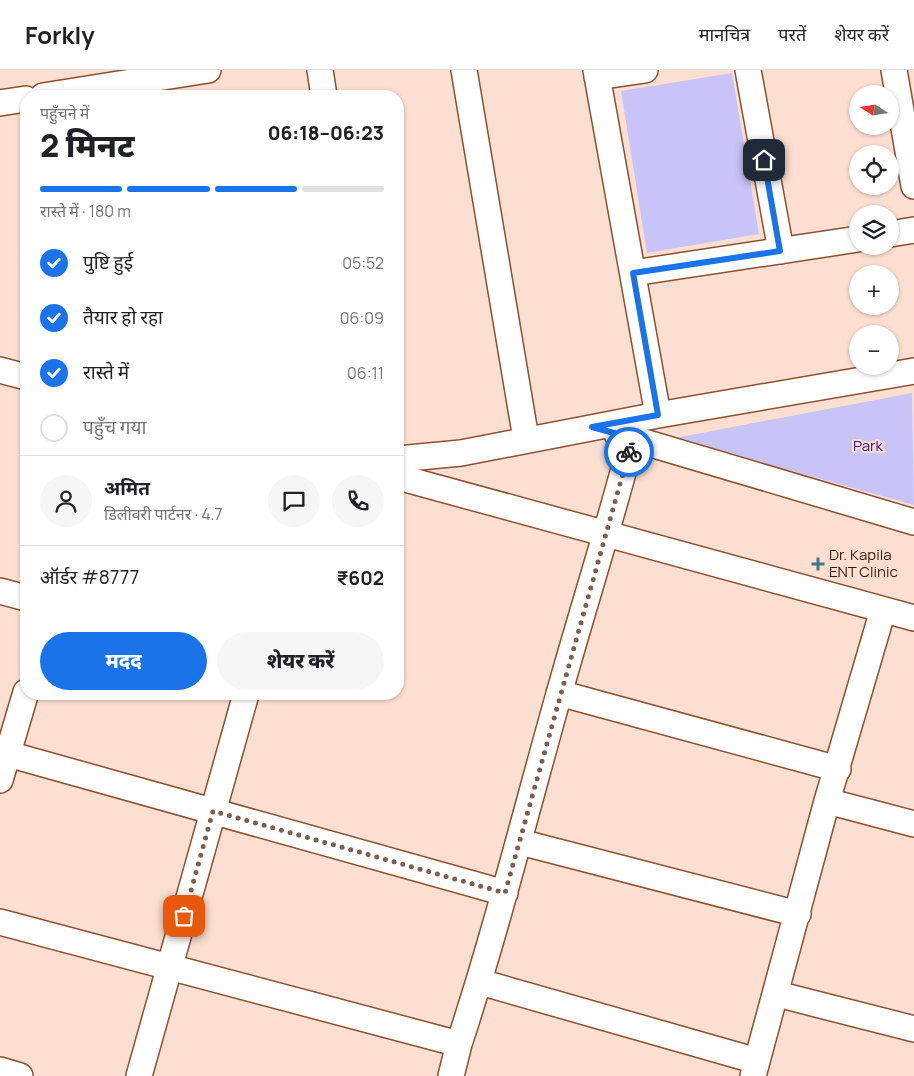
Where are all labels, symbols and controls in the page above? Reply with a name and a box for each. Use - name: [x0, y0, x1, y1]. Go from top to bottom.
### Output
- text: Forkly: [25, 18, 95, 51]
- text: मानचित्र: [699, 22, 750, 46]
- text: परतें: [778, 22, 806, 46]
- text: शेयर करें: [834, 22, 889, 46]
- north arrow: [849, 85, 899, 135]
- map controls: [849, 85, 899, 375]
- text: पहुँचने में: [40, 102, 89, 124]
- text: 06:18–06:23: [268, 120, 384, 146]
- text: 2 मिनट: [40, 123, 135, 167]
- pin: [743, 139, 785, 181]
- button: locate: [849, 145, 899, 195]
- icon: home: [750, 146, 778, 174]
- text: रास्ते में · 180 m: [40, 200, 131, 222]
- button: layers: [849, 205, 899, 255]
- icon: check: [40, 249, 68, 277]
- text: पुष्टि हुई: [83, 249, 133, 275]
- text: 05:52: [342, 252, 384, 274]
- button: +: [849, 265, 899, 315]
- icon: check: [40, 304, 68, 332]
- text: तैयार हो रहा: [83, 304, 163, 330]
- text: 06:09: [340, 307, 384, 329]
- button: −: [849, 325, 899, 375]
- icon: check: [40, 359, 68, 387]
- text: रास्ते में: [83, 359, 129, 385]
- text: 06:11: [347, 362, 384, 384]
- text: पहुँच गया: [83, 414, 146, 440]
- courier: [604, 427, 654, 477]
- park label: Park: [853, 435, 884, 456]
- icon: bike: [615, 438, 643, 466]
- button: person: [40, 475, 92, 527]
- text: अमित: [104, 475, 150, 501]
- button: chat: [268, 475, 320, 527]
- button: phone: [332, 475, 384, 527]
- text: डिलीवरी पार्टनर · 4.7: [104, 503, 222, 525]
- place label: Dr. Kapila ENT Clinic: [829, 544, 898, 582]
- marker: Dr. Kapila ENT Clinic: [811, 557, 825, 571]
- text: ऑर्डर #8777: [40, 564, 139, 590]
- text: ₹602: [337, 565, 384, 591]
- button: मदद: [40, 632, 207, 690]
- button: शेयर करें: [217, 632, 384, 690]
- pin: [163, 895, 205, 937]
- icon: bag: [170, 902, 198, 930]

